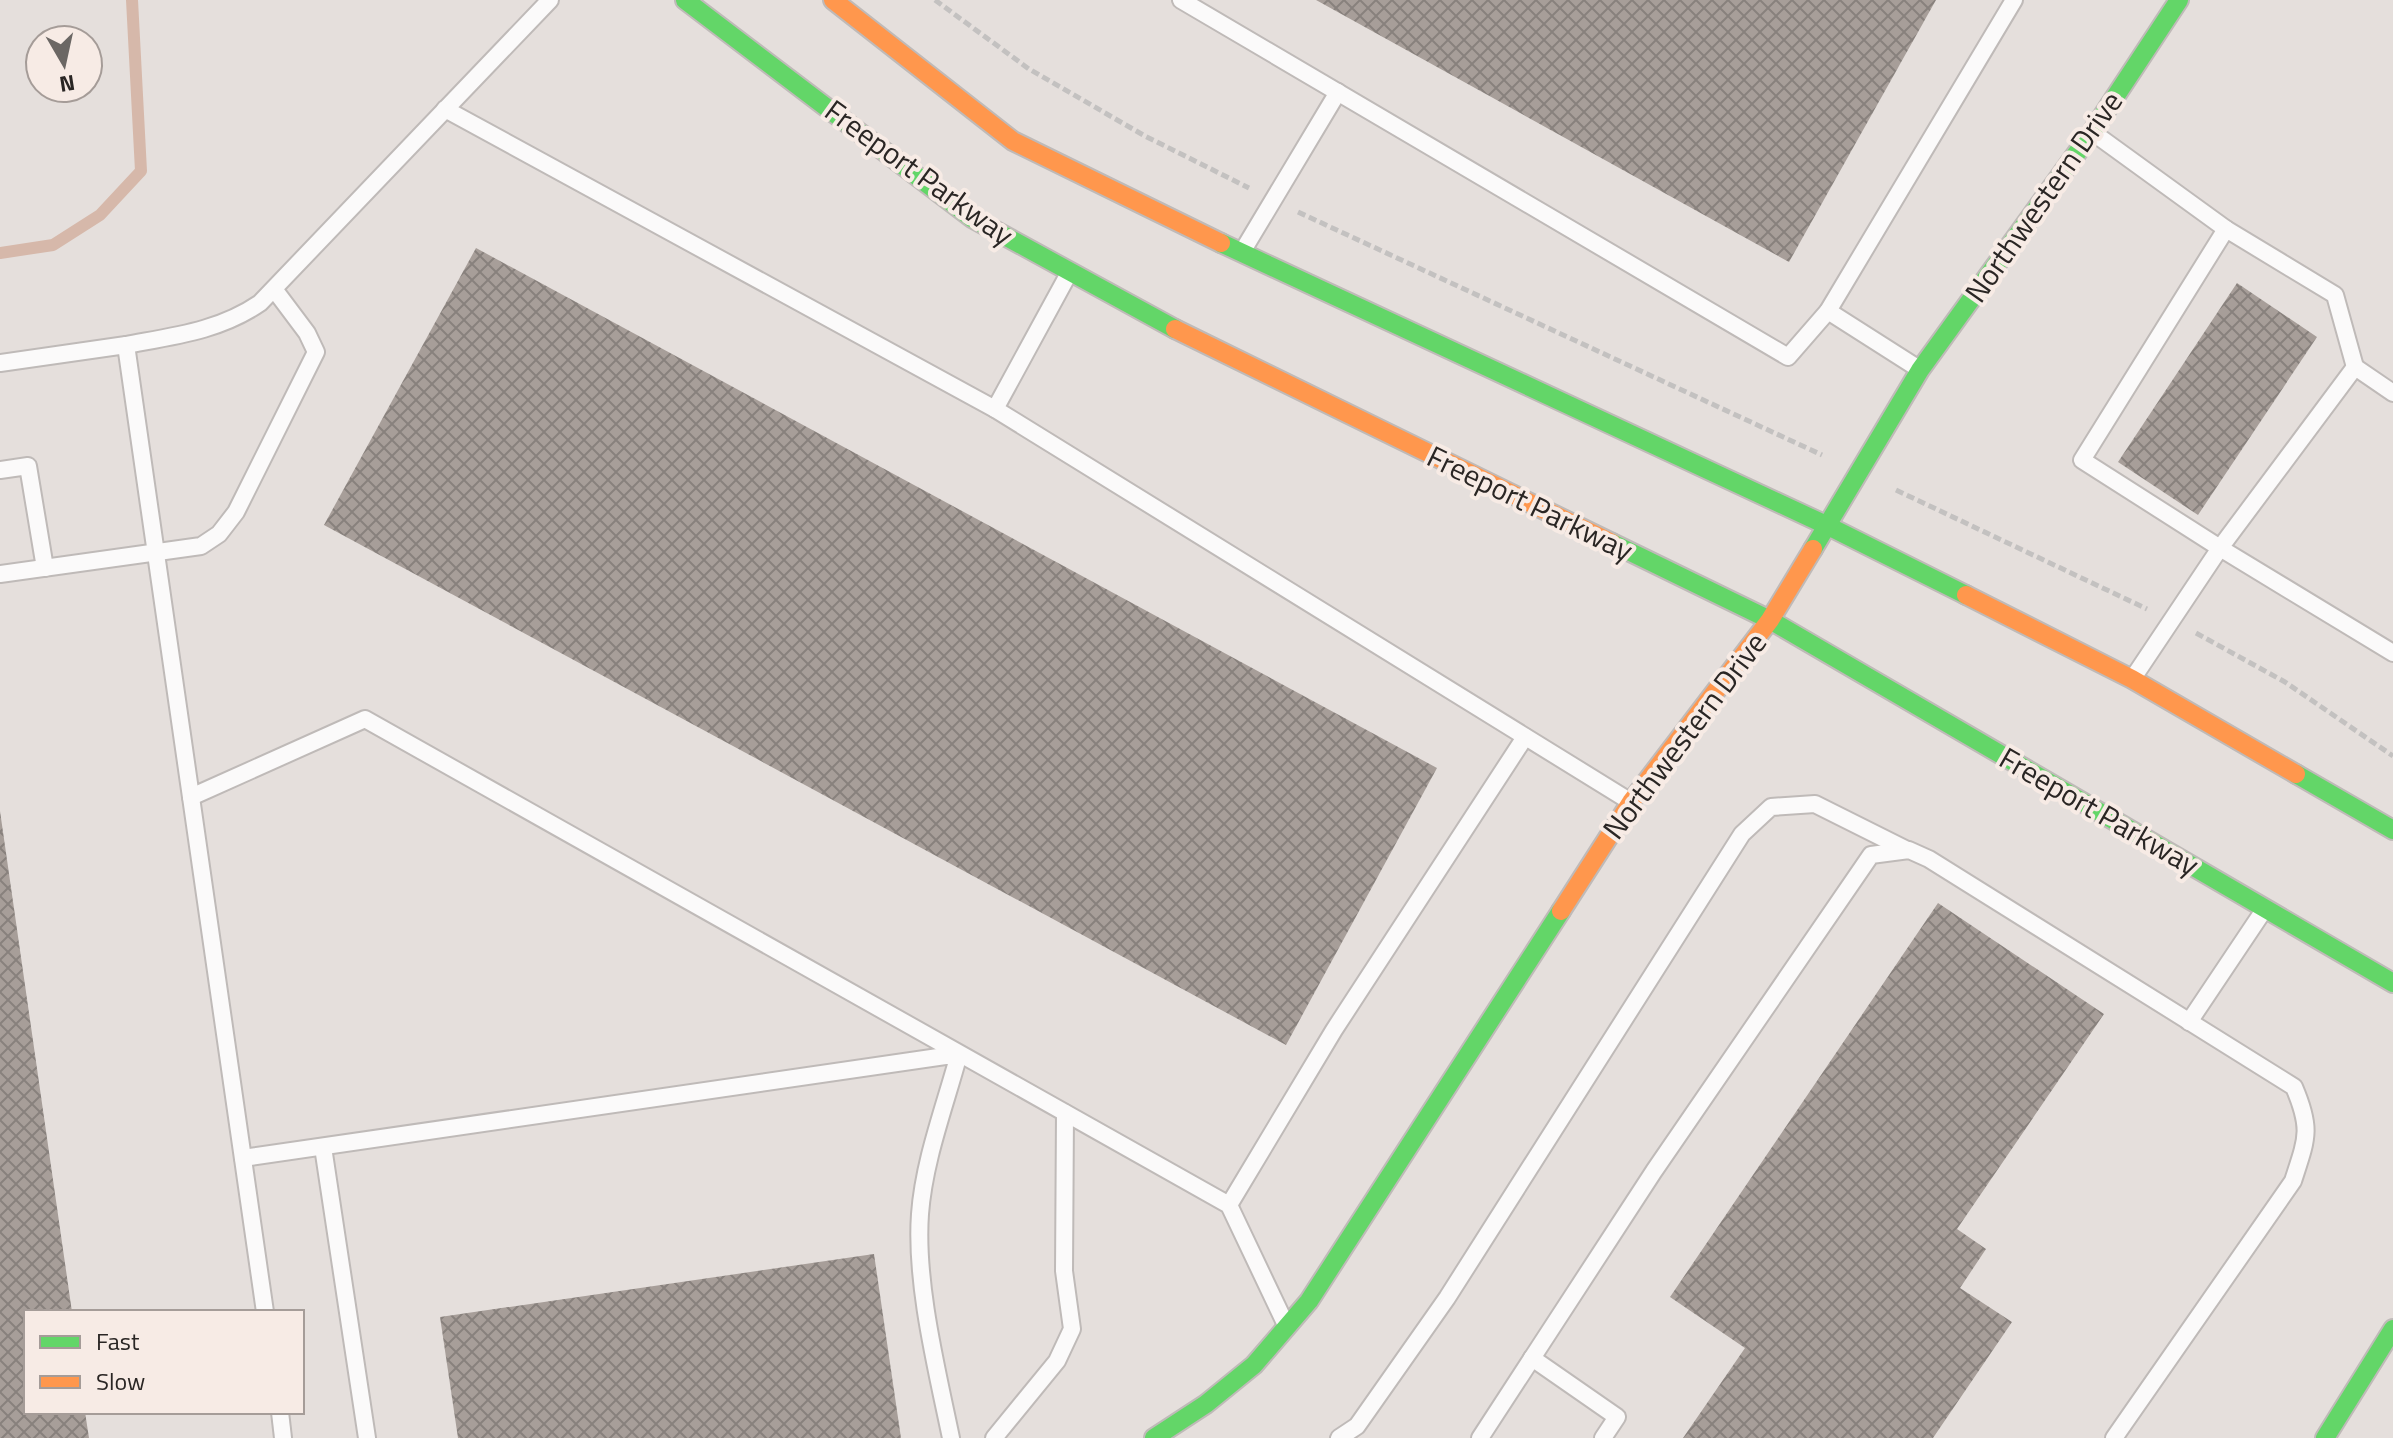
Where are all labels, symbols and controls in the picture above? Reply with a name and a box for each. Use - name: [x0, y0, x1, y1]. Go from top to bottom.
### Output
- north arrow: [24, 24, 104, 104]
- text: N: [57, 66, 77, 102]
- street label: Northwestern Drive: [1953, 81, 2133, 312]
- street label: Freeport Parkway: [815, 88, 1024, 257]
- street label: Freeport Parkway: [1420, 433, 1641, 573]
- street label: Northwestern Drive: [1591, 622, 1778, 849]
- street label: Freeport Parkway: [1991, 735, 2208, 887]
- legend: [24, 1310, 304, 1414]
- text: Fast: [96, 1323, 140, 1359]
- text: Slow: [96, 1363, 145, 1399]

